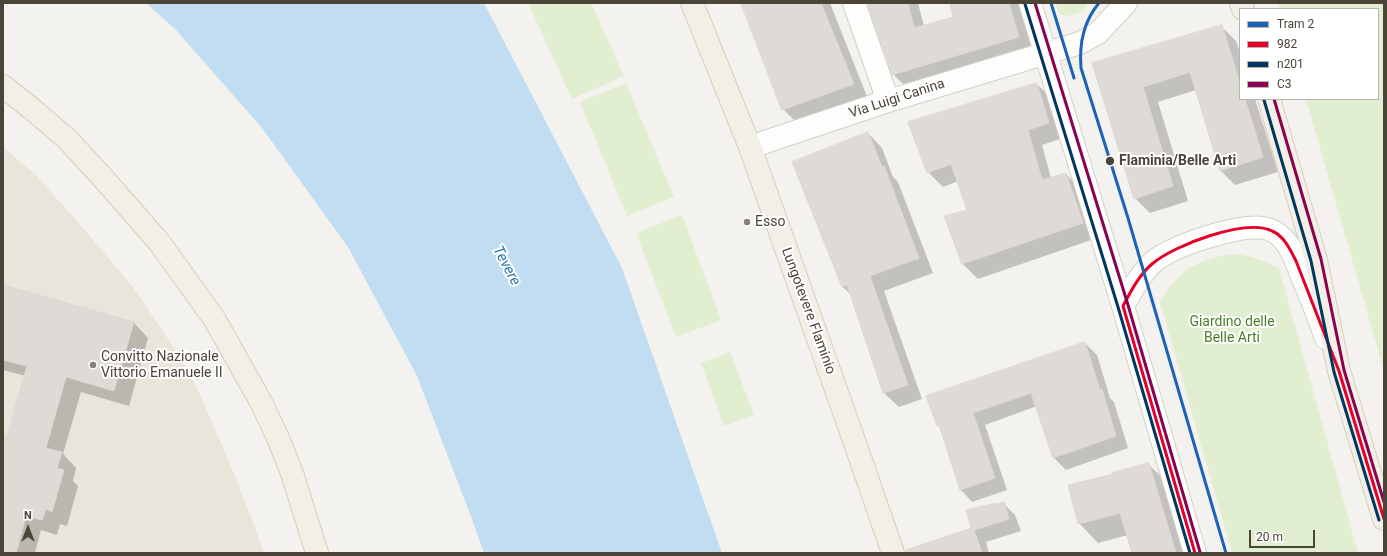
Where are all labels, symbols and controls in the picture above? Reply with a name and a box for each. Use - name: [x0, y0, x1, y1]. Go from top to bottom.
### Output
- legend: [1239, 8, 1379, 100]
- text: Tram 2: [1277, 17, 1314, 31]
- text: 982: [1277, 37, 1297, 51]
- text: n201: [1277, 57, 1304, 71]
- street label: Via Luigi Canina: [847, 76, 947, 122]
- text: C3: [1277, 77, 1292, 91]
- place label: Flaminia/Belle Arti: [1119, 153, 1236, 169]
- marker: Flaminia/Belle Arti: [1104, 155, 1116, 167]
- place label: Esso: [755, 214, 785, 230]
- marker: Esso: [742, 217, 752, 227]
- water label: Tevere: [488, 243, 524, 289]
- street label: Lungotevere Flaminio: [777, 245, 839, 377]
- park label: Giardino delle Belle Arti: [1189, 314, 1275, 346]
- place label: Convitto Nazionale Vittorio Emanuele II: [101, 349, 223, 382]
- marker: Convitto Nazionale Vittorio Emanuele II: [88, 360, 98, 370]
- north arrow: [8, 508, 48, 548]
- text: N: [24, 509, 32, 522]
- scale bar: [1251, 522, 1317, 548]
- text: 20 m: [1256, 530, 1283, 544]

